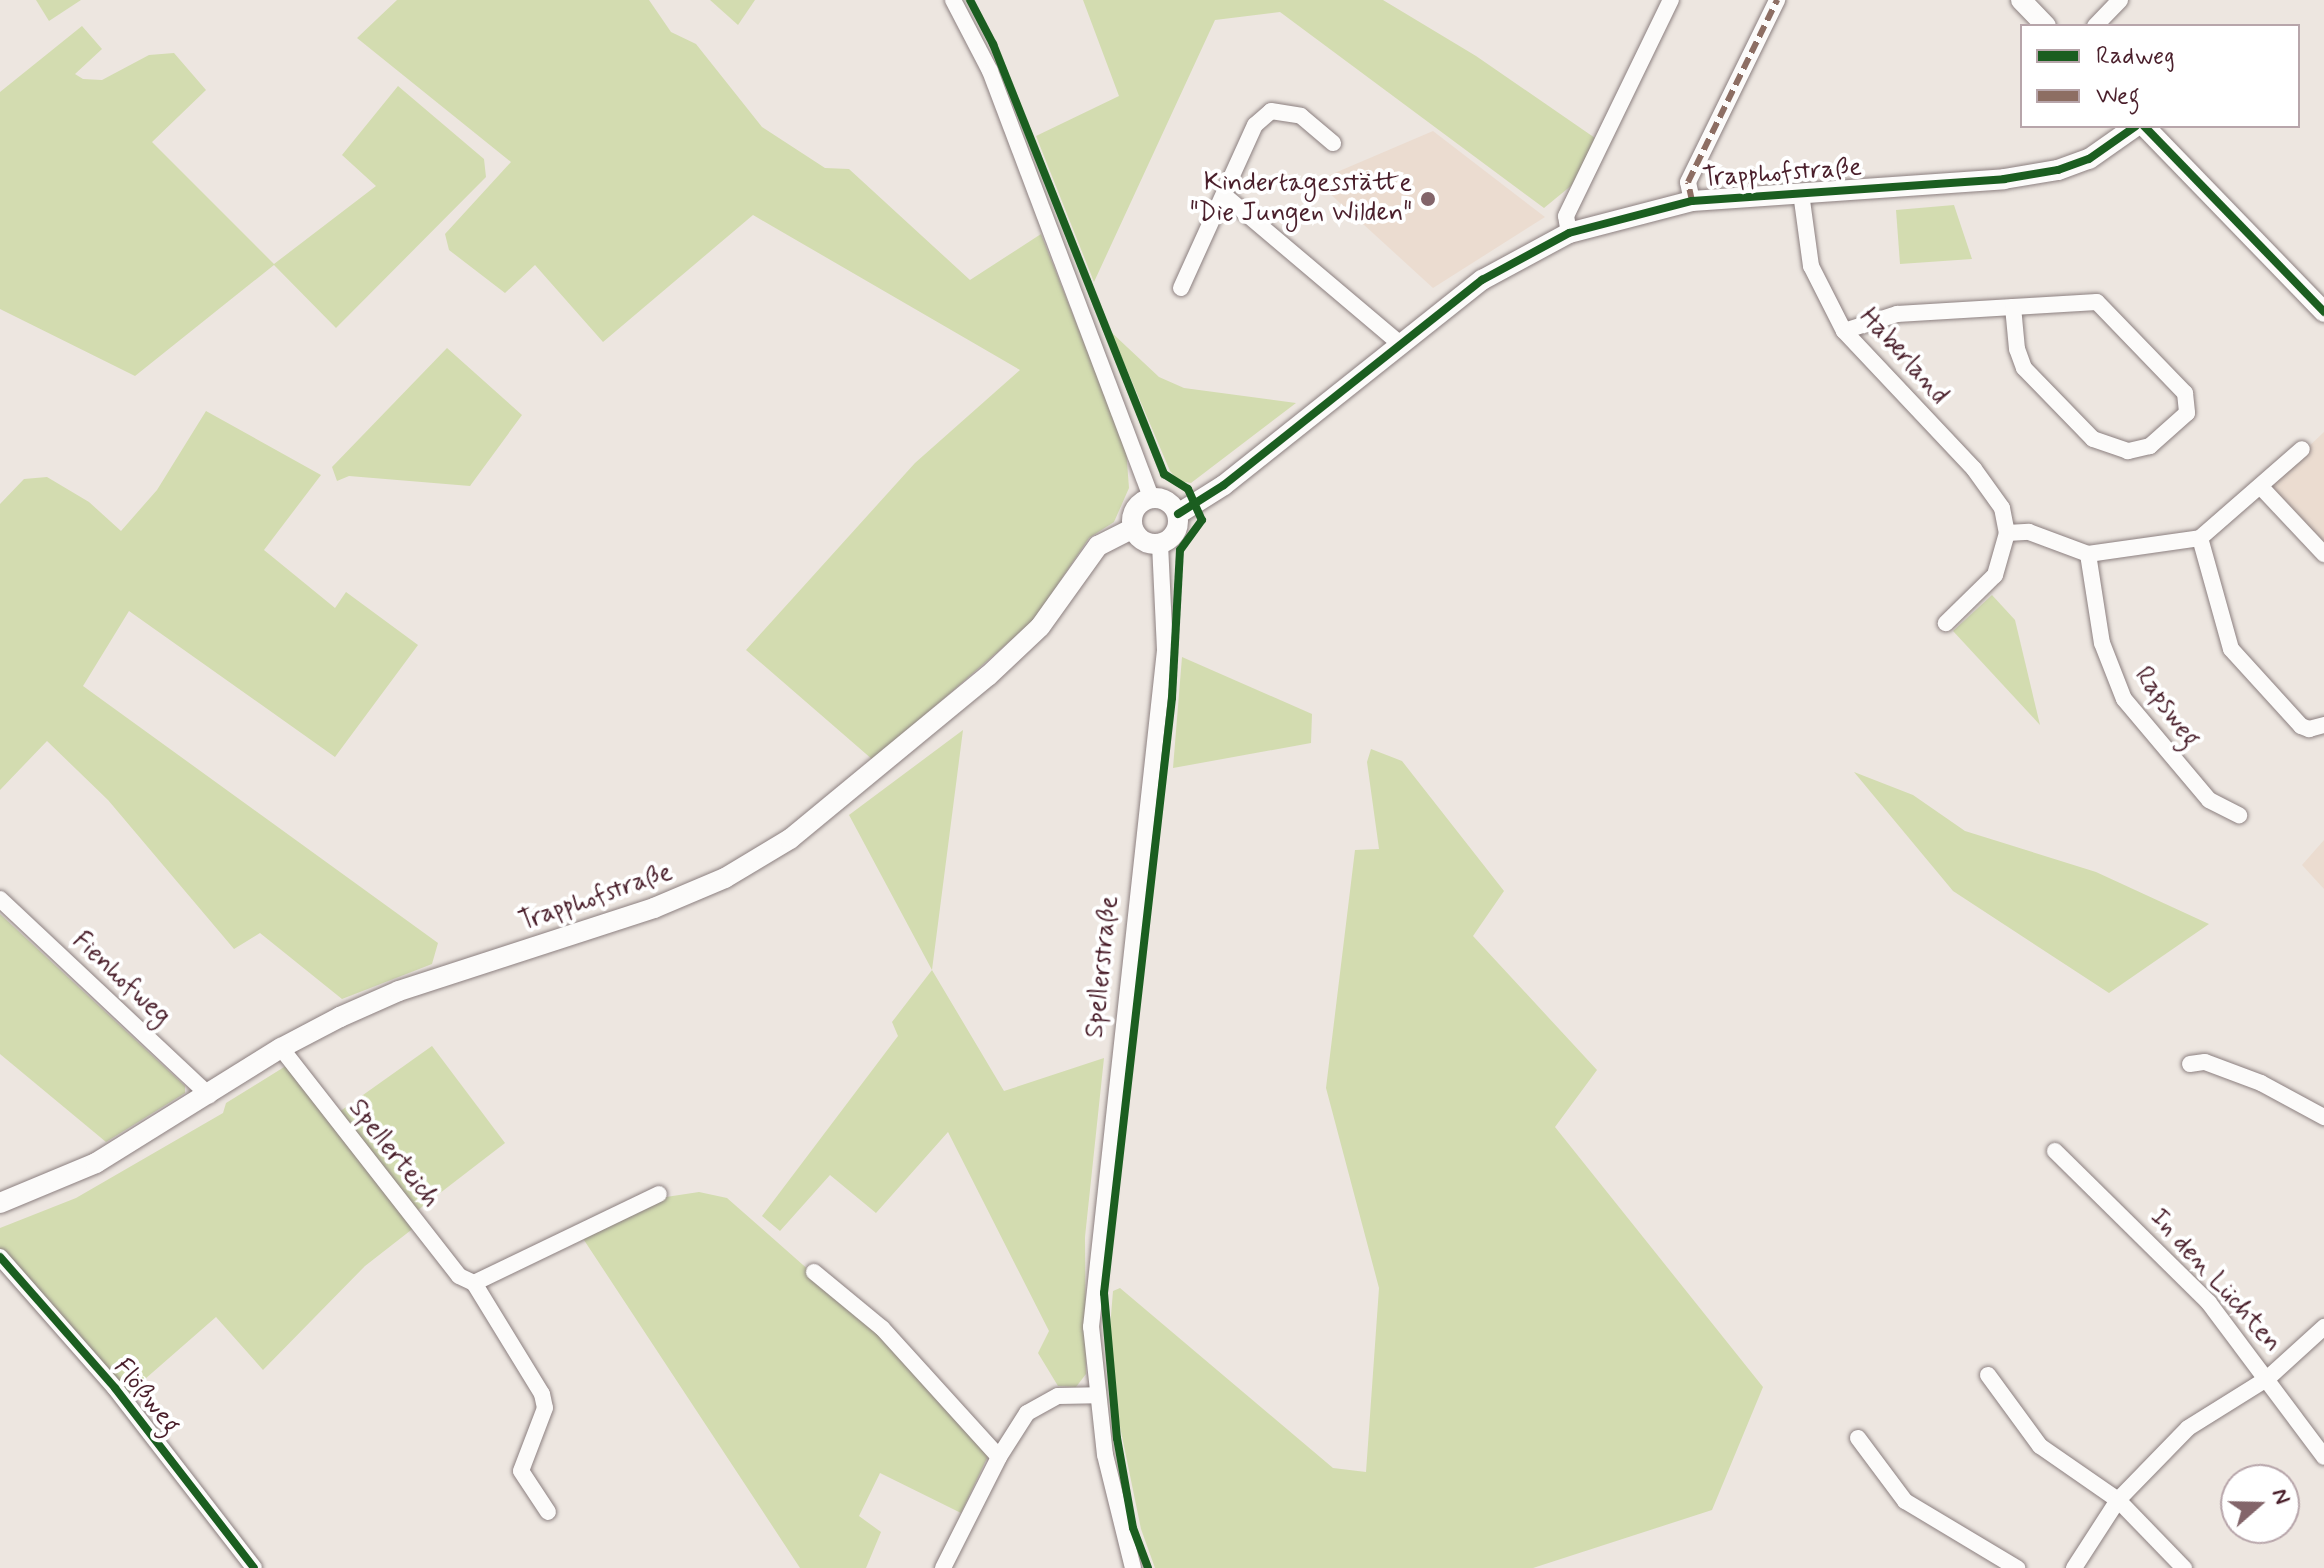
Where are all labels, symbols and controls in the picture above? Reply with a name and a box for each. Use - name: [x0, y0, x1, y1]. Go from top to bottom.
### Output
- legend: [2020, 24, 2300, 128]
- text: Radweg: [2096, 41, 2175, 72]
- text: Weg: [2096, 81, 2140, 112]
- street label: Trapphofstraße: [1701, 153, 1863, 195]
- place label: Kindertagesstätte "Die Jungen Wilden": [1192, 168, 1412, 230]
- marker: Kindertagesstätte "Die Jungen Wilden": [1419, 190, 1437, 208]
- street label: Haberland: [1852, 303, 1954, 411]
- street label: Rapsweg: [2126, 662, 2206, 754]
- street label: Trapphofstraße: [515, 857, 677, 939]
- street label: Spellerstraße: [1080, 894, 1126, 1040]
- street label: Fienhofweg: [65, 926, 177, 1032]
- street label: Spellerteich: [341, 1093, 445, 1215]
- street label: In den Lüchten: [2145, 1205, 2285, 1357]
- street label: Flößweg: [106, 1353, 186, 1441]
- north arrow: [2220, 1464, 2300, 1544]
- text: N: [2265, 1485, 2296, 1508]

